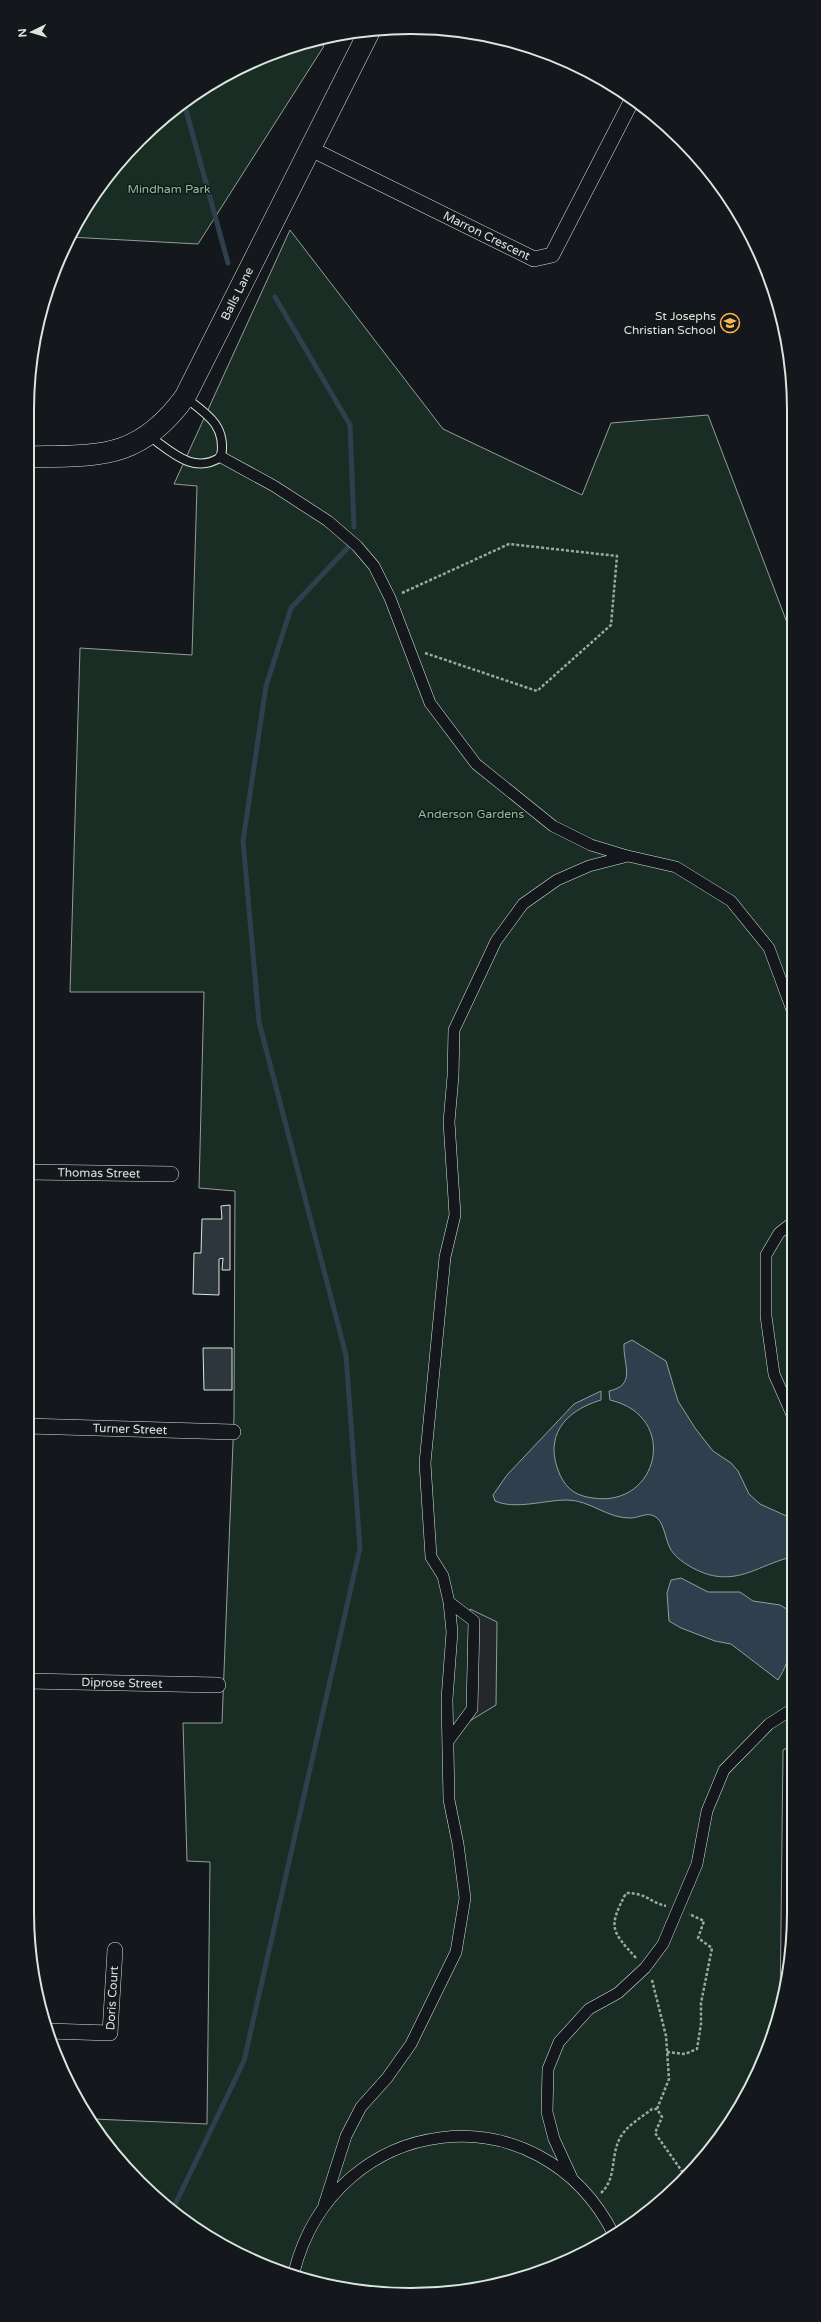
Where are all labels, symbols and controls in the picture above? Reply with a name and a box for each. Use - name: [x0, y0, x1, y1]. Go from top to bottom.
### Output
- north arrow: [12, 12, 52, 52]
- text: N: [16, 28, 29, 38]
- park label: Mindham Park: [127, 182, 211, 196]
- street label: Marron Crescent: [441, 208, 533, 263]
- street label: Balls Lane: [218, 265, 256, 323]
- place label: St Josephs Christian School: [624, 309, 716, 337]
- school or university icon: St Josephs Christian School: [719, 312, 741, 334]
- park label: Anderson Gardens: [418, 807, 524, 821]
- street label: Thomas Street: [57, 1165, 141, 1181]
- street label: Turner Street: [92, 1421, 168, 1437]
- street label: Diprose Street: [81, 1675, 163, 1691]
- street label: Doris Court: [103, 1965, 121, 2031]

